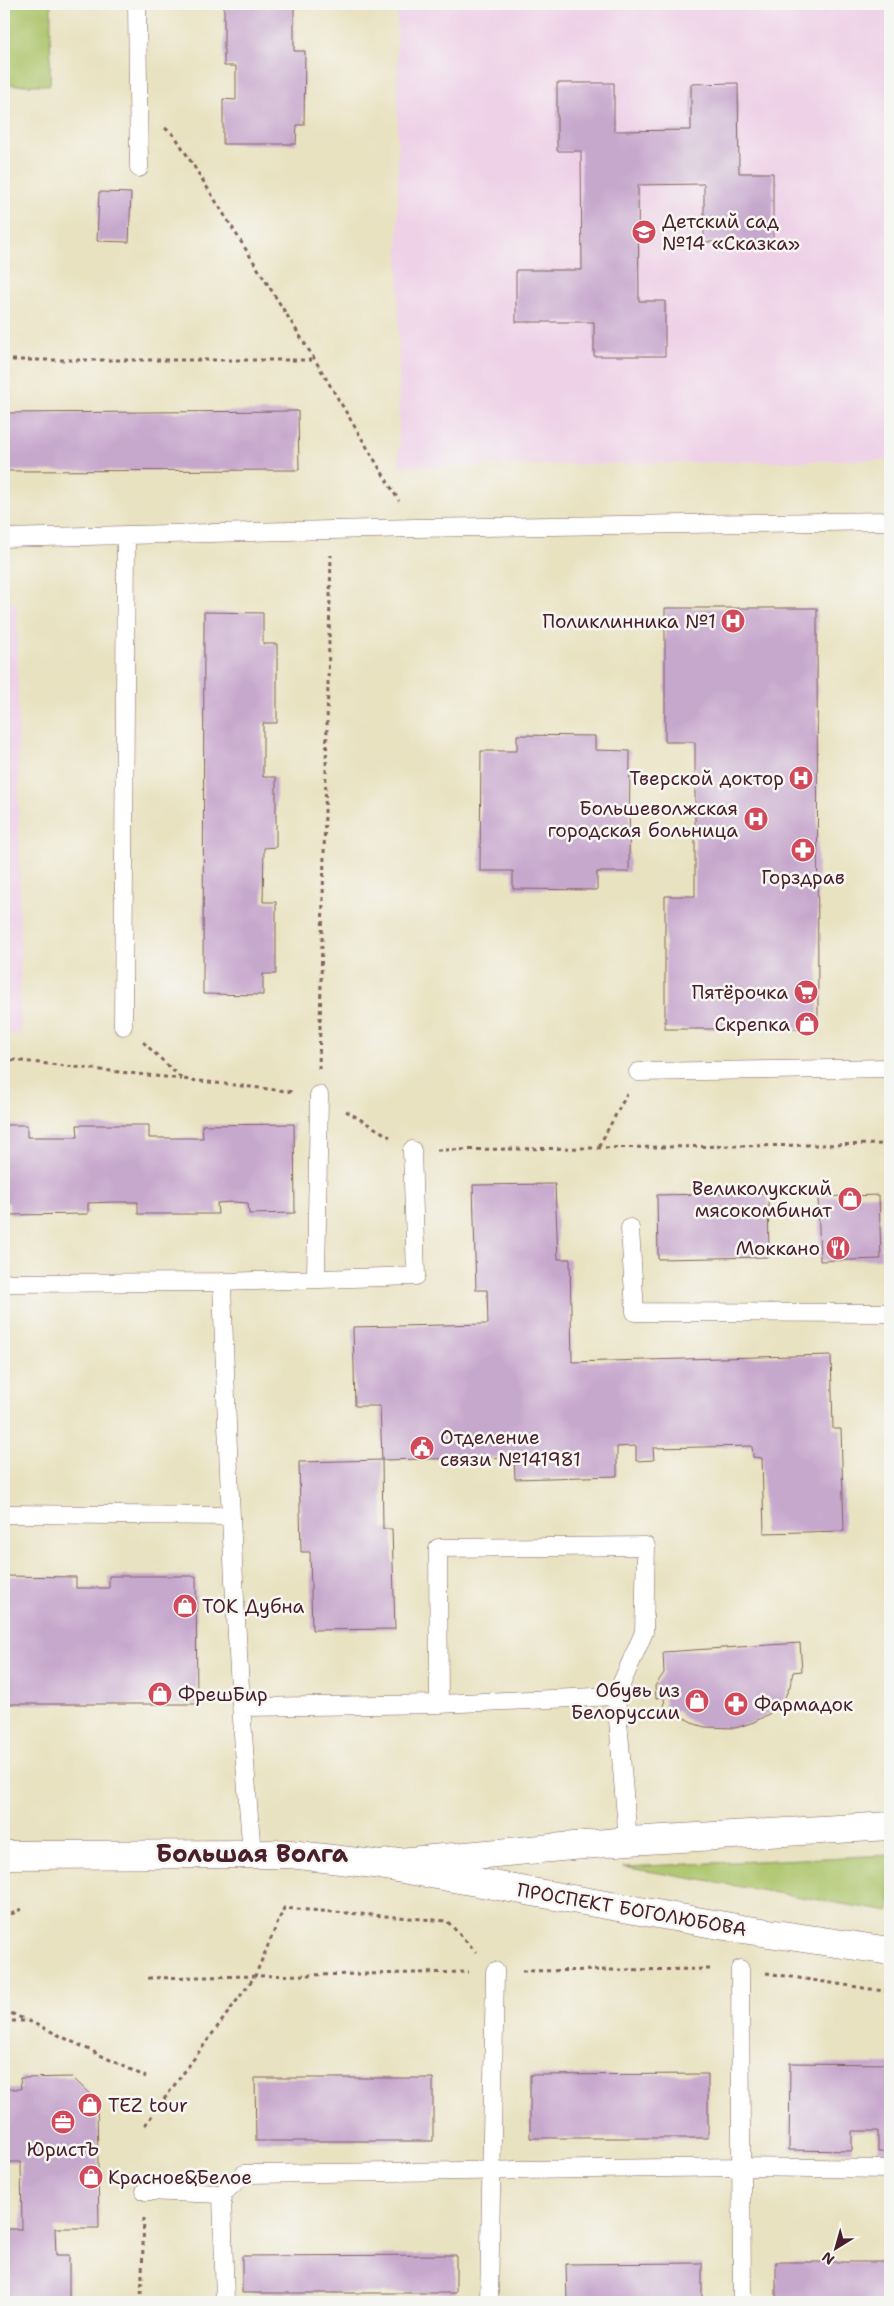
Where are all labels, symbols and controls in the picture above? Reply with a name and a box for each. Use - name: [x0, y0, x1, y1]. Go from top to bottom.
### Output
- place label: Детский сад №14 «Сказка»: [662, 209, 800, 256]
- school or university icon: Детский сад №14 «Сказка»: [631, 219, 657, 245]
- hospital icon: Поликлинника №1: [720, 608, 746, 634]
- place label: Поликлинника №1: [542, 609, 716, 634]
- hospital icon: Тверской доктор: [788, 765, 814, 791]
- place label: Тверской доктор: [629, 766, 784, 791]
- place label: Большеволжская городская больница: [548, 796, 738, 843]
- hospital icon: Большеволжская городская больница: [743, 806, 769, 832]
- pharmacy icon: Горздрав: [790, 837, 816, 863]
- place label: Горздрав: [761, 865, 845, 890]
- supermarket icon: Пятёрочка: [793, 979, 819, 1005]
- place label: Пятёрочка: [692, 980, 788, 1005]
- shop icon: Скрепка: [794, 1011, 820, 1037]
- place label: Скрепка: [715, 1012, 790, 1037]
- place label: Великолукский мясокомбинат: [692, 1176, 832, 1223]
- shop icon: Великолукский мясокомбинат: [837, 1186, 863, 1212]
- restaurant icon: Моккано: [825, 1235, 851, 1261]
- place label: Моккано: [736, 1236, 820, 1261]
- place label: Отделение связи №141981: [440, 1425, 581, 1472]
- public building icon: Отделение связи №141981: [409, 1435, 435, 1461]
- shop icon: ТОК Дубна: [172, 1593, 198, 1619]
- place label: ТОК Дубна: [202, 1594, 305, 1619]
- place label: Обувь из Белоруссии: [571, 1678, 680, 1725]
- shop icon: ФрешБир: [147, 1681, 173, 1707]
- place label: ФрешБир: [178, 1682, 268, 1707]
- shop icon: Обувь из Белоруссии: [684, 1688, 710, 1714]
- pharmacy icon: Фармадок: [723, 1691, 749, 1717]
- place label: Фармадок: [754, 1692, 853, 1717]
- district label: Большая Волга: [156, 1838, 349, 1870]
- street label: ПРОСПЕКТ БОГОЛЮБОВА: [515, 1877, 749, 1942]
- shop icon: TEZ tour: [77, 2092, 103, 2118]
- place label: TEZ tour: [108, 2093, 188, 2118]
- office icon: ЮристЪ: [50, 2109, 76, 2135]
- place label: ЮристЪ: [27, 2137, 99, 2162]
- shop icon: Красное&Белое: [78, 2164, 104, 2190]
- place label: Красное&Белое: [108, 2165, 252, 2190]
- north arrow: [812, 2224, 862, 2274]
- text: N: [818, 2248, 838, 2269]

